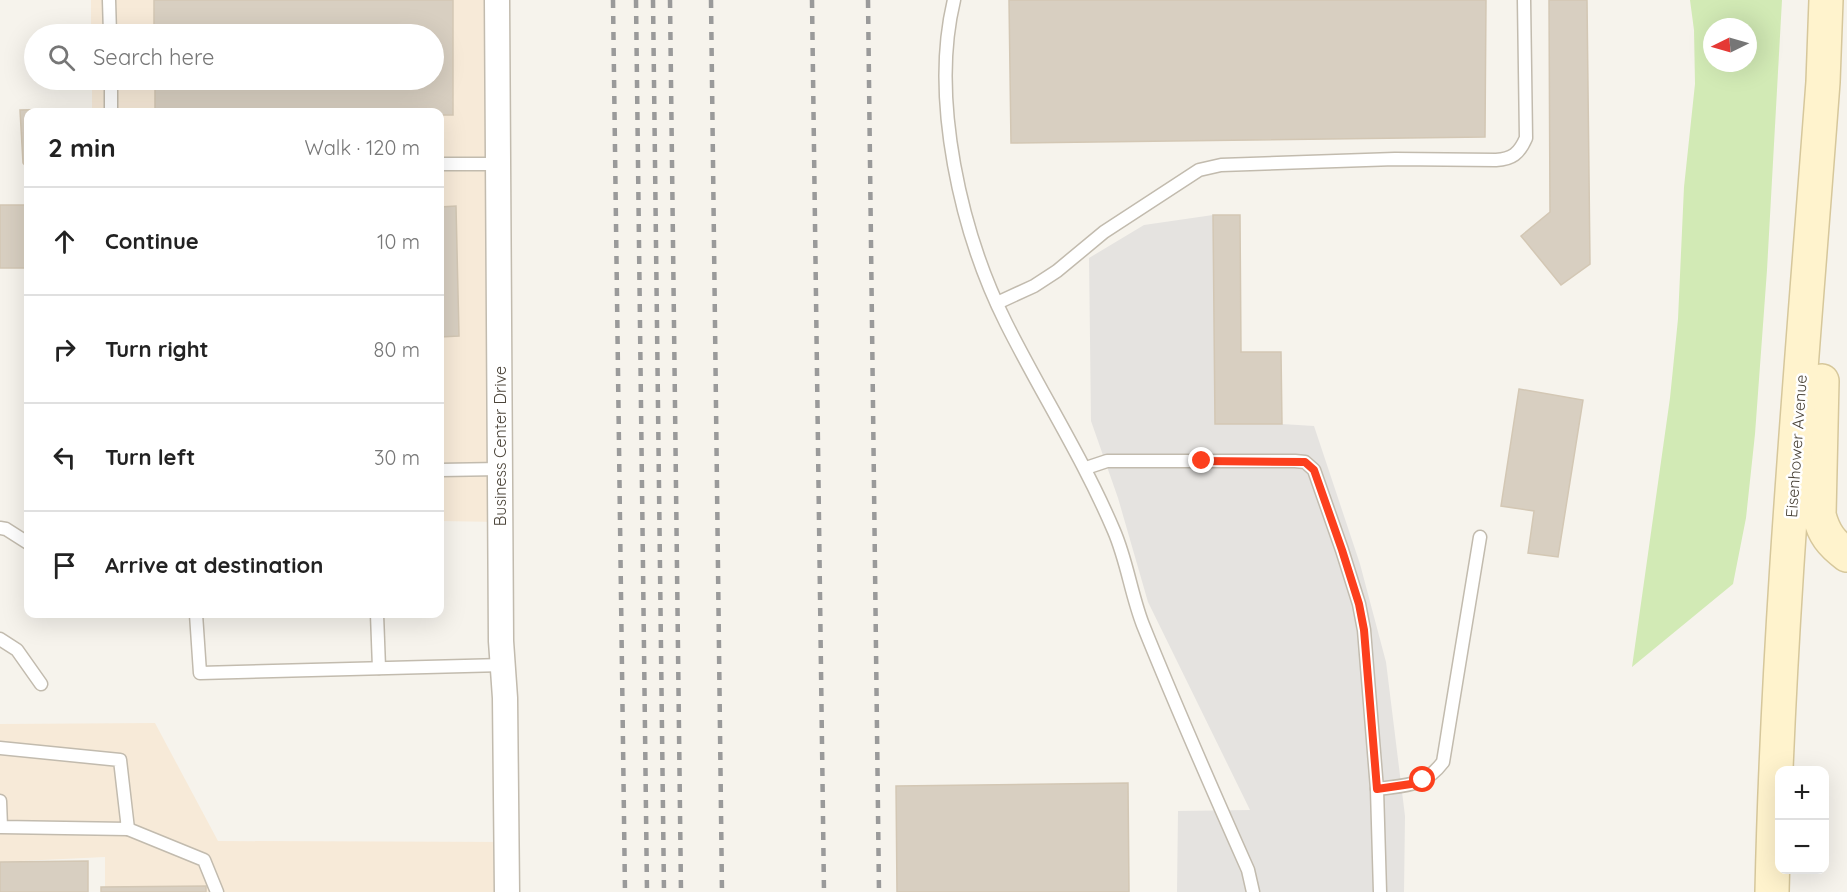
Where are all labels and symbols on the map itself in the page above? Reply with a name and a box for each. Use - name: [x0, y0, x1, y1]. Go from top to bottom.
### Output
- north arrow: [1703, 18, 1757, 72]
- street label: Business Center Drive: [490, 366, 510, 526]
- street label: Eisenhower Avenue: [1781, 374, 1811, 518]
- route end: [1188, 447, 1214, 473]
- route start: [1409, 766, 1435, 792]

